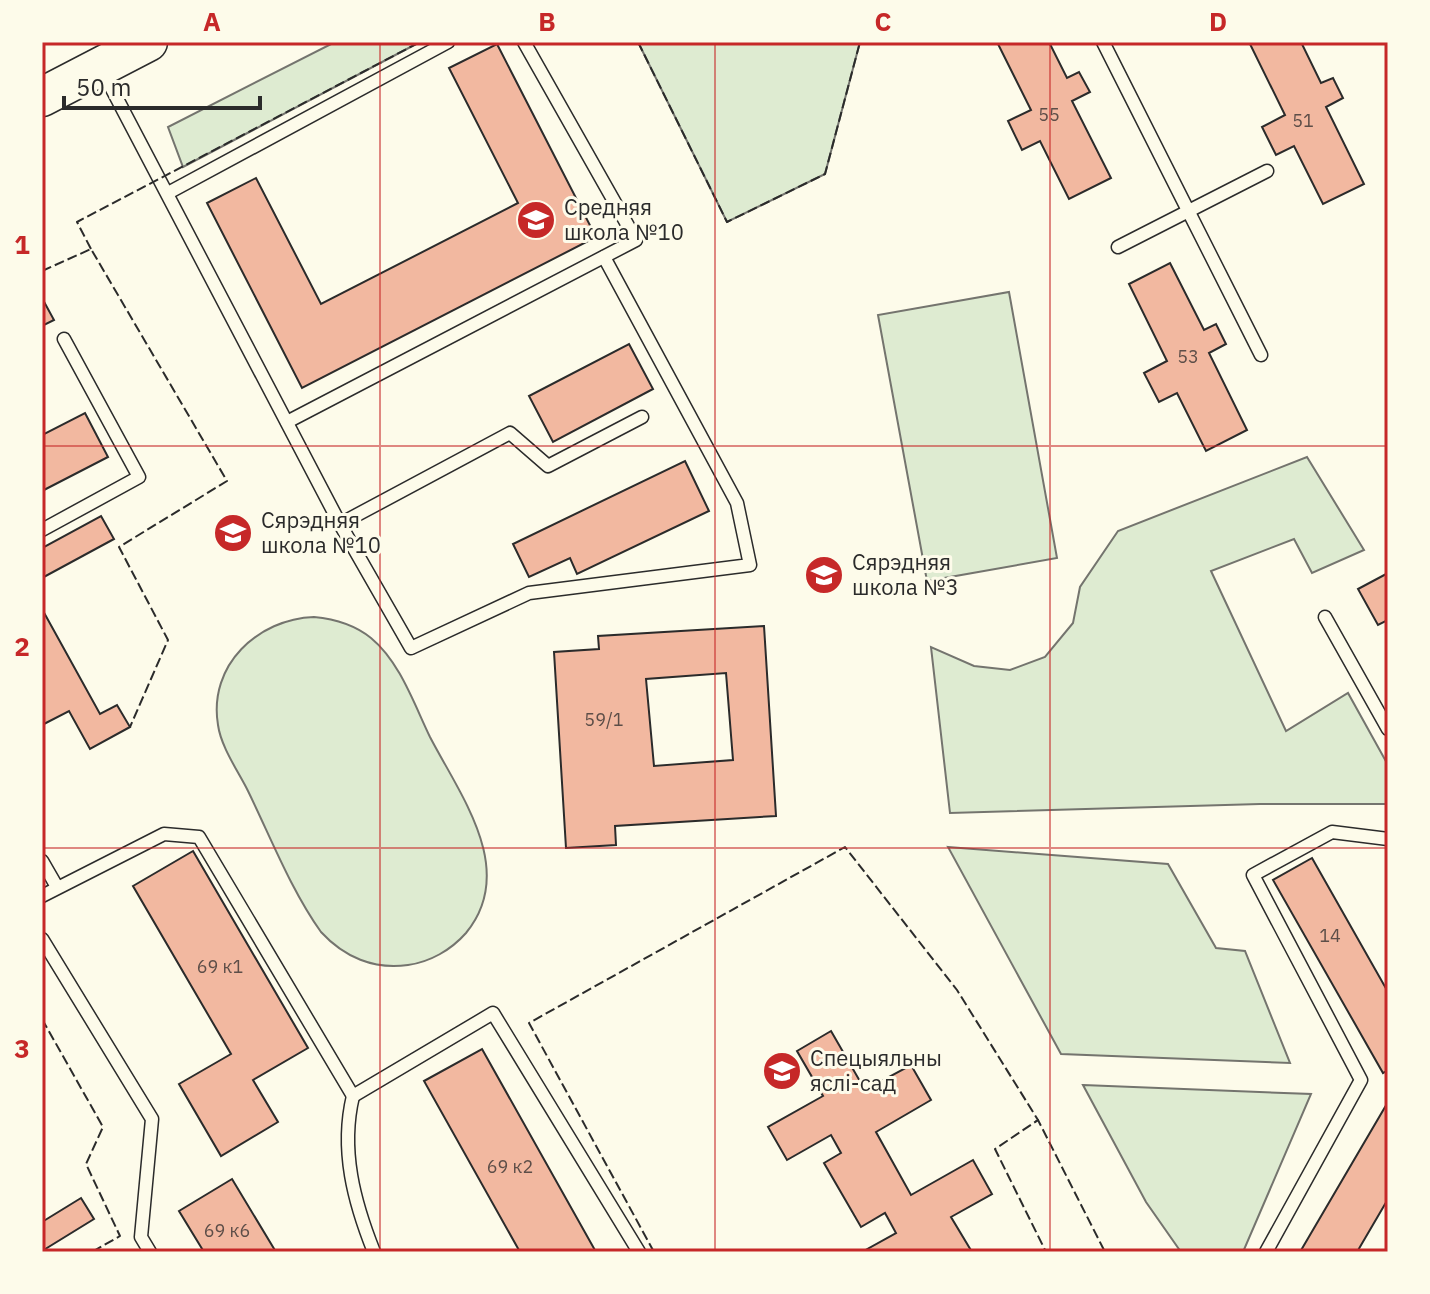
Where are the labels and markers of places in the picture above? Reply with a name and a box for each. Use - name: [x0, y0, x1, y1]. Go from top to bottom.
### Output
- place label: Средняя школа №10: [564, 192, 684, 246]
- school or university icon: Средняя школа №10: [515, 199, 557, 241]
- place label: Сярэдняя школа №10: [261, 505, 381, 559]
- school or university icon: Сярэдняя школа №10: [212, 512, 254, 554]
- place label: Сярэдняя школа №3: [852, 547, 959, 601]
- school or university icon: Сярэдняя школа №3: [803, 554, 845, 596]
- place label: Спецыяльны яслі-сад: [810, 1043, 942, 1097]
- school or university icon: Спецыяльны яслі-сад: [761, 1050, 803, 1092]

